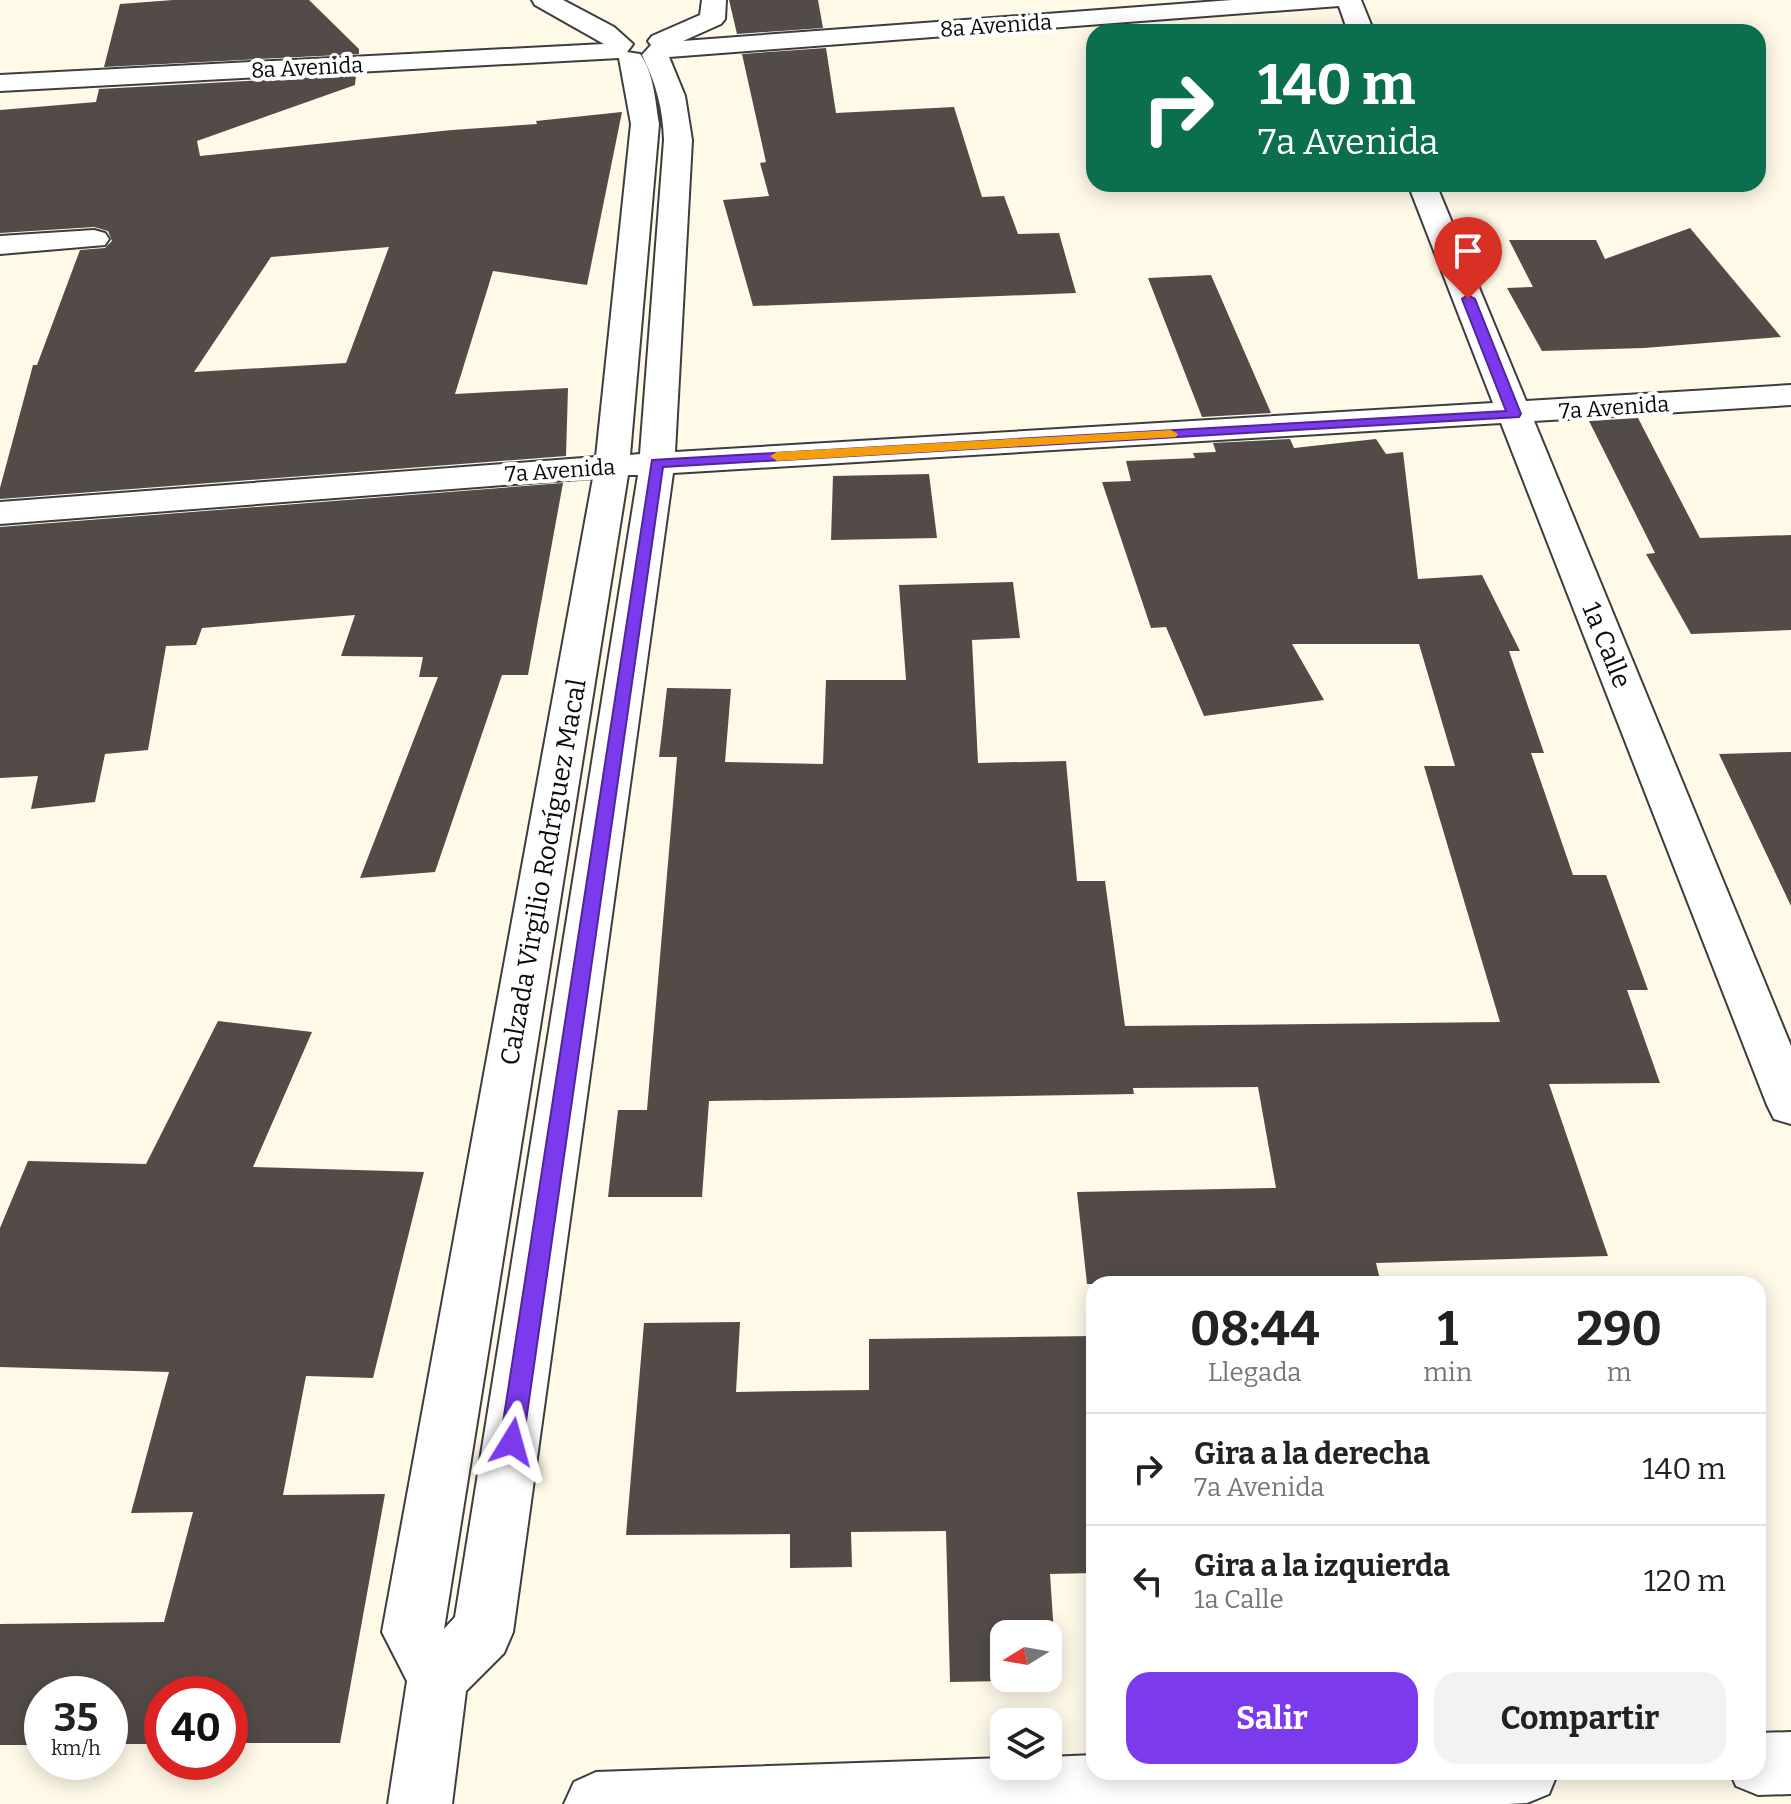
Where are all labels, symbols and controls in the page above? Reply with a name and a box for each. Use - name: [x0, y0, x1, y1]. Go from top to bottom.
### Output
- street label: 8a Avenida: [939, 8, 1053, 43]
- street label: 8a Avenida: [250, 51, 364, 84]
- text: 140 m: [1258, 52, 1415, 119]
- icon: right: [1126, 56, 1230, 160]
- text: 7a Avenida: [1258, 120, 1439, 164]
- pin: [1434, 217, 1502, 299]
- icon: arrive: [1446, 229, 1490, 273]
- street label: 7a Avenida: [1558, 390, 1670, 425]
- street label: 7a Avenida: [504, 453, 616, 488]
- street label: 1a Calle: [1575, 598, 1638, 693]
- street label: Calzada Virgilio Rodríguez Macal: [494, 676, 593, 1068]
- text: 08:44: [1190, 1300, 1319, 1358]
- text: 1: [1437, 1300, 1458, 1358]
- text: 290: [1576, 1300, 1662, 1358]
- text: Llegada: [1208, 1357, 1302, 1388]
- text: min: [1423, 1357, 1472, 1388]
- text: m: [1607, 1357, 1632, 1388]
- position arrow: [470, 1400, 554, 1484]
- text: Gira a la derecha: [1194, 1436, 1430, 1472]
- icon: right: [1126, 1447, 1170, 1491]
- text: 140 m: [1642, 1451, 1726, 1487]
- text: 7a Avenida: [1194, 1472, 1325, 1503]
- text: Gira a la izquierda: [1194, 1548, 1450, 1584]
- icon: left: [1126, 1559, 1170, 1603]
- text: 120 m: [1644, 1563, 1726, 1599]
- text: 1a Calle: [1194, 1584, 1284, 1615]
- north arrow: [990, 1620, 1062, 1692]
- map controls: [990, 1620, 1062, 1780]
- button: Salir: [1126, 1672, 1418, 1764]
- button: Compartir: [1434, 1672, 1726, 1764]
- speed limit sign: 40: [144, 1676, 248, 1780]
- text: 35: [54, 1694, 98, 1742]
- button: layers: [990, 1708, 1062, 1780]
- text: km/h: [51, 1736, 101, 1760]

